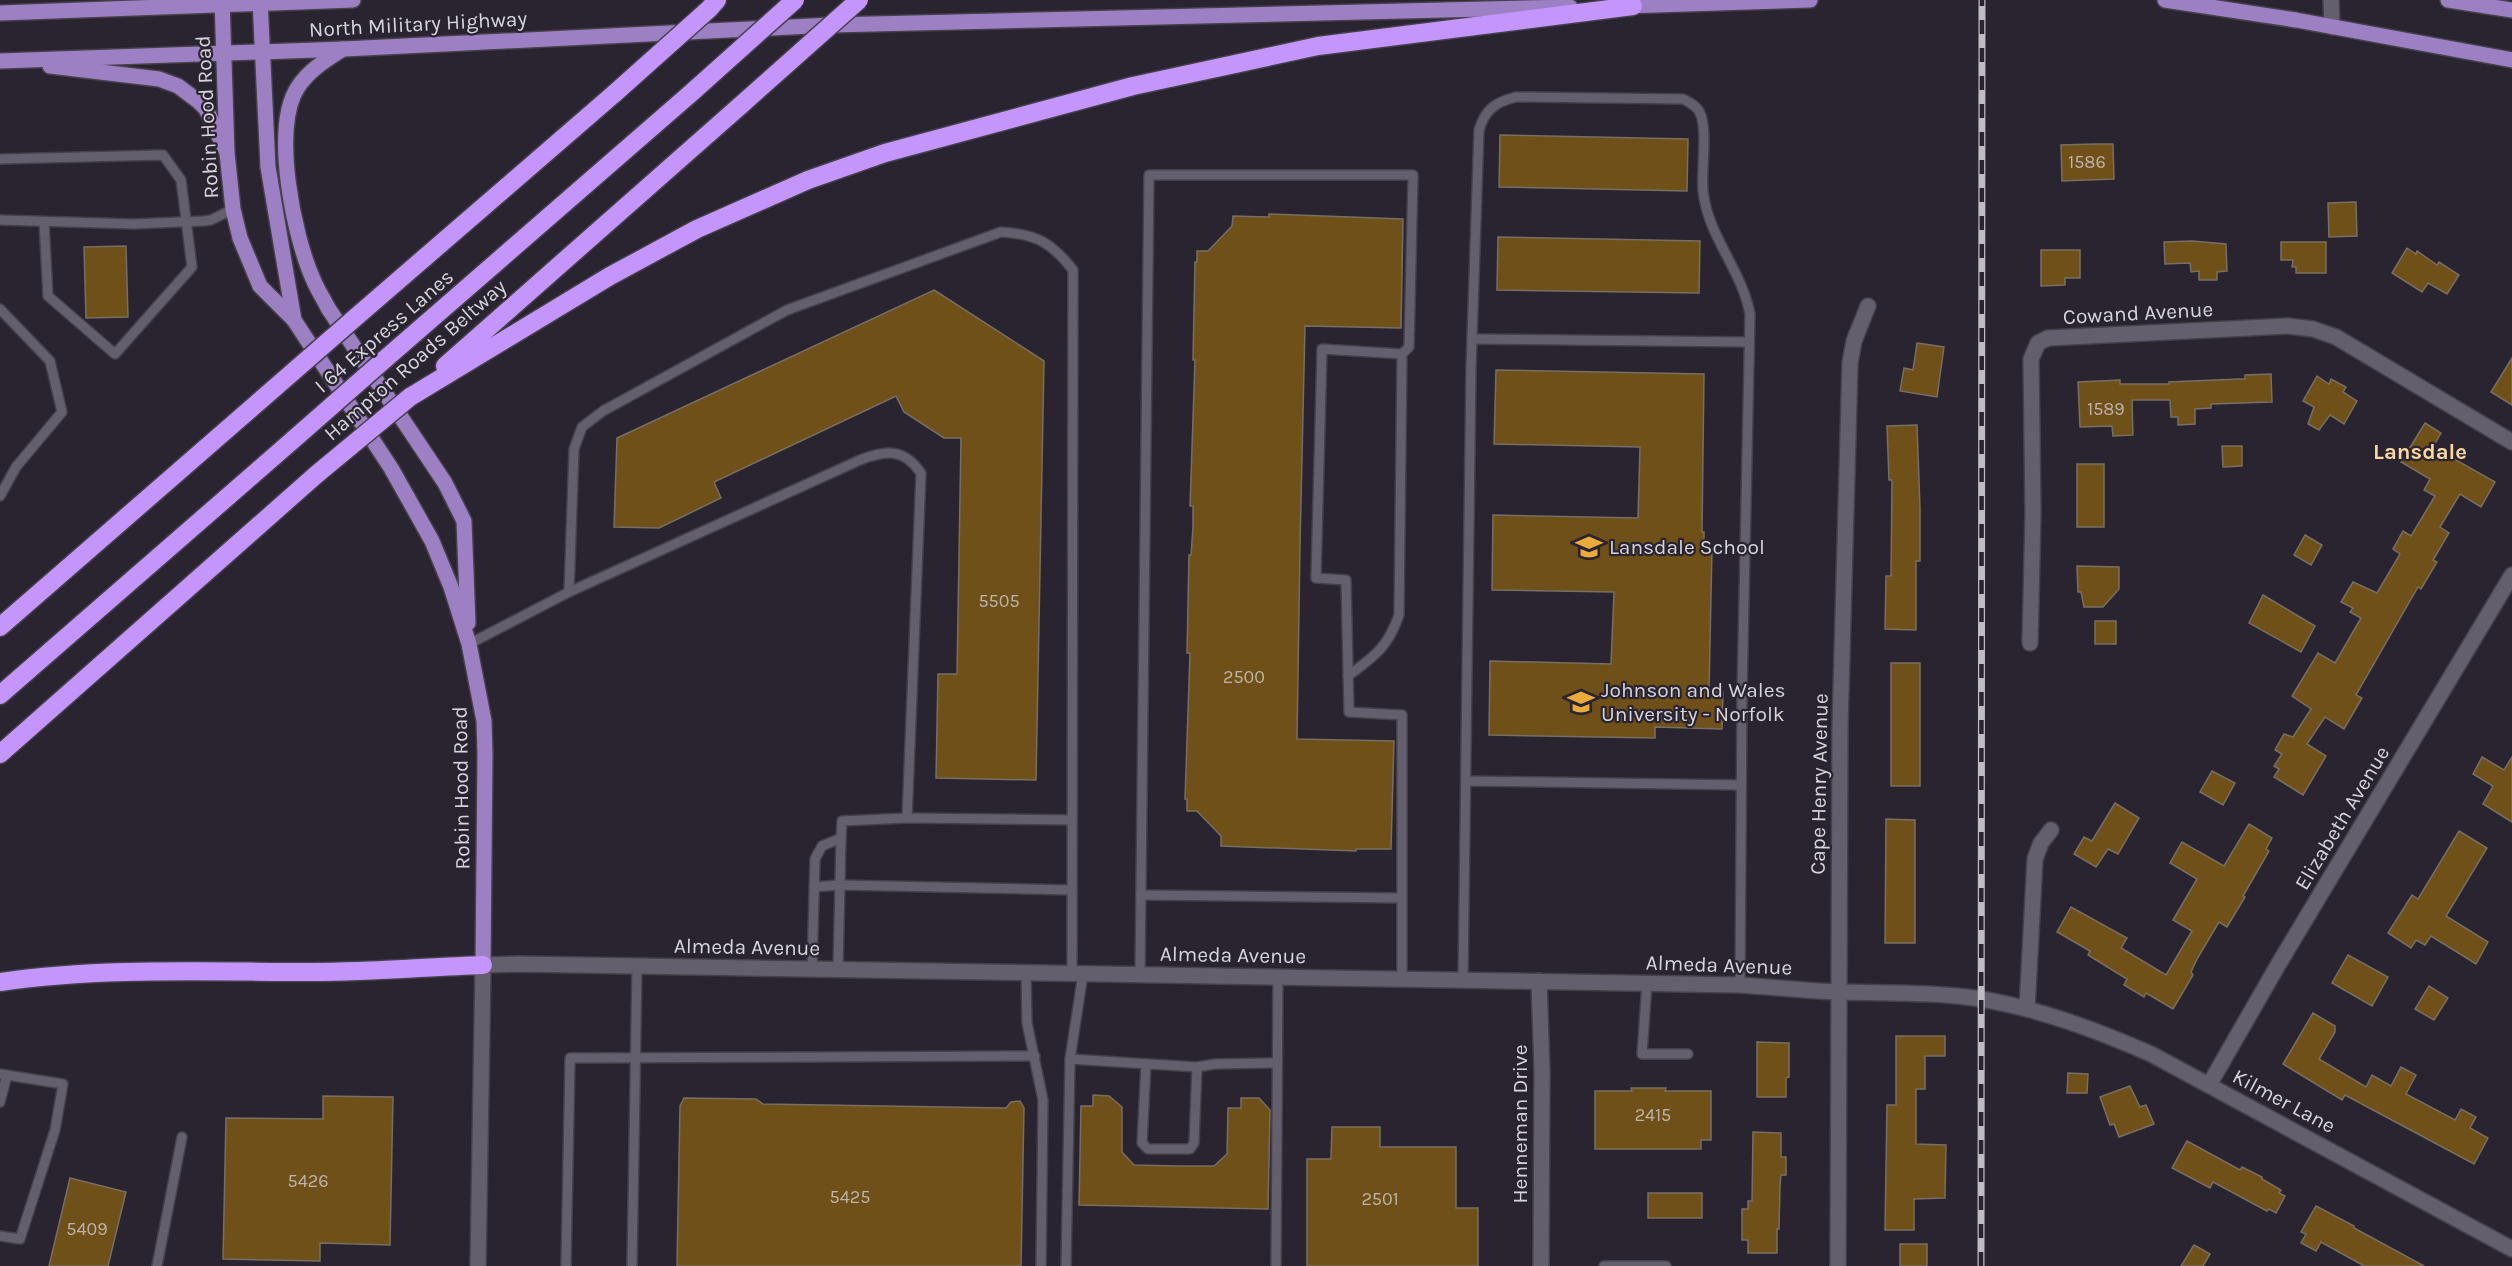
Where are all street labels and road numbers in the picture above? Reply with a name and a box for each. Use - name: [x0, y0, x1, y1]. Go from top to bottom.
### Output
- street label: North Military Highway: [308, 6, 528, 42]
- street label: Robin Hood Road: [191, 35, 223, 199]
- street label: I 64 Express Lanes: [310, 264, 458, 398]
- street label: Hampton Roads Beltway: [319, 274, 511, 446]
- street label: Cowand Avenue: [2062, 297, 2214, 329]
- street label: Cape Henry Avenue: [1805, 693, 1833, 875]
- street label: Robin Hood Road: [448, 706, 474, 870]
- street label: Elizabeth Avenue: [2290, 742, 2394, 894]
- street label: Almeda Avenue: [674, 934, 820, 960]
- street label: Almeda Avenue: [1160, 942, 1306, 968]
- street label: Almeda Avenue: [1645, 950, 1793, 980]
- street label: Henneman Drive: [1508, 1045, 1532, 1203]
- street label: Kilmer Lane: [2229, 1064, 2339, 1138]

